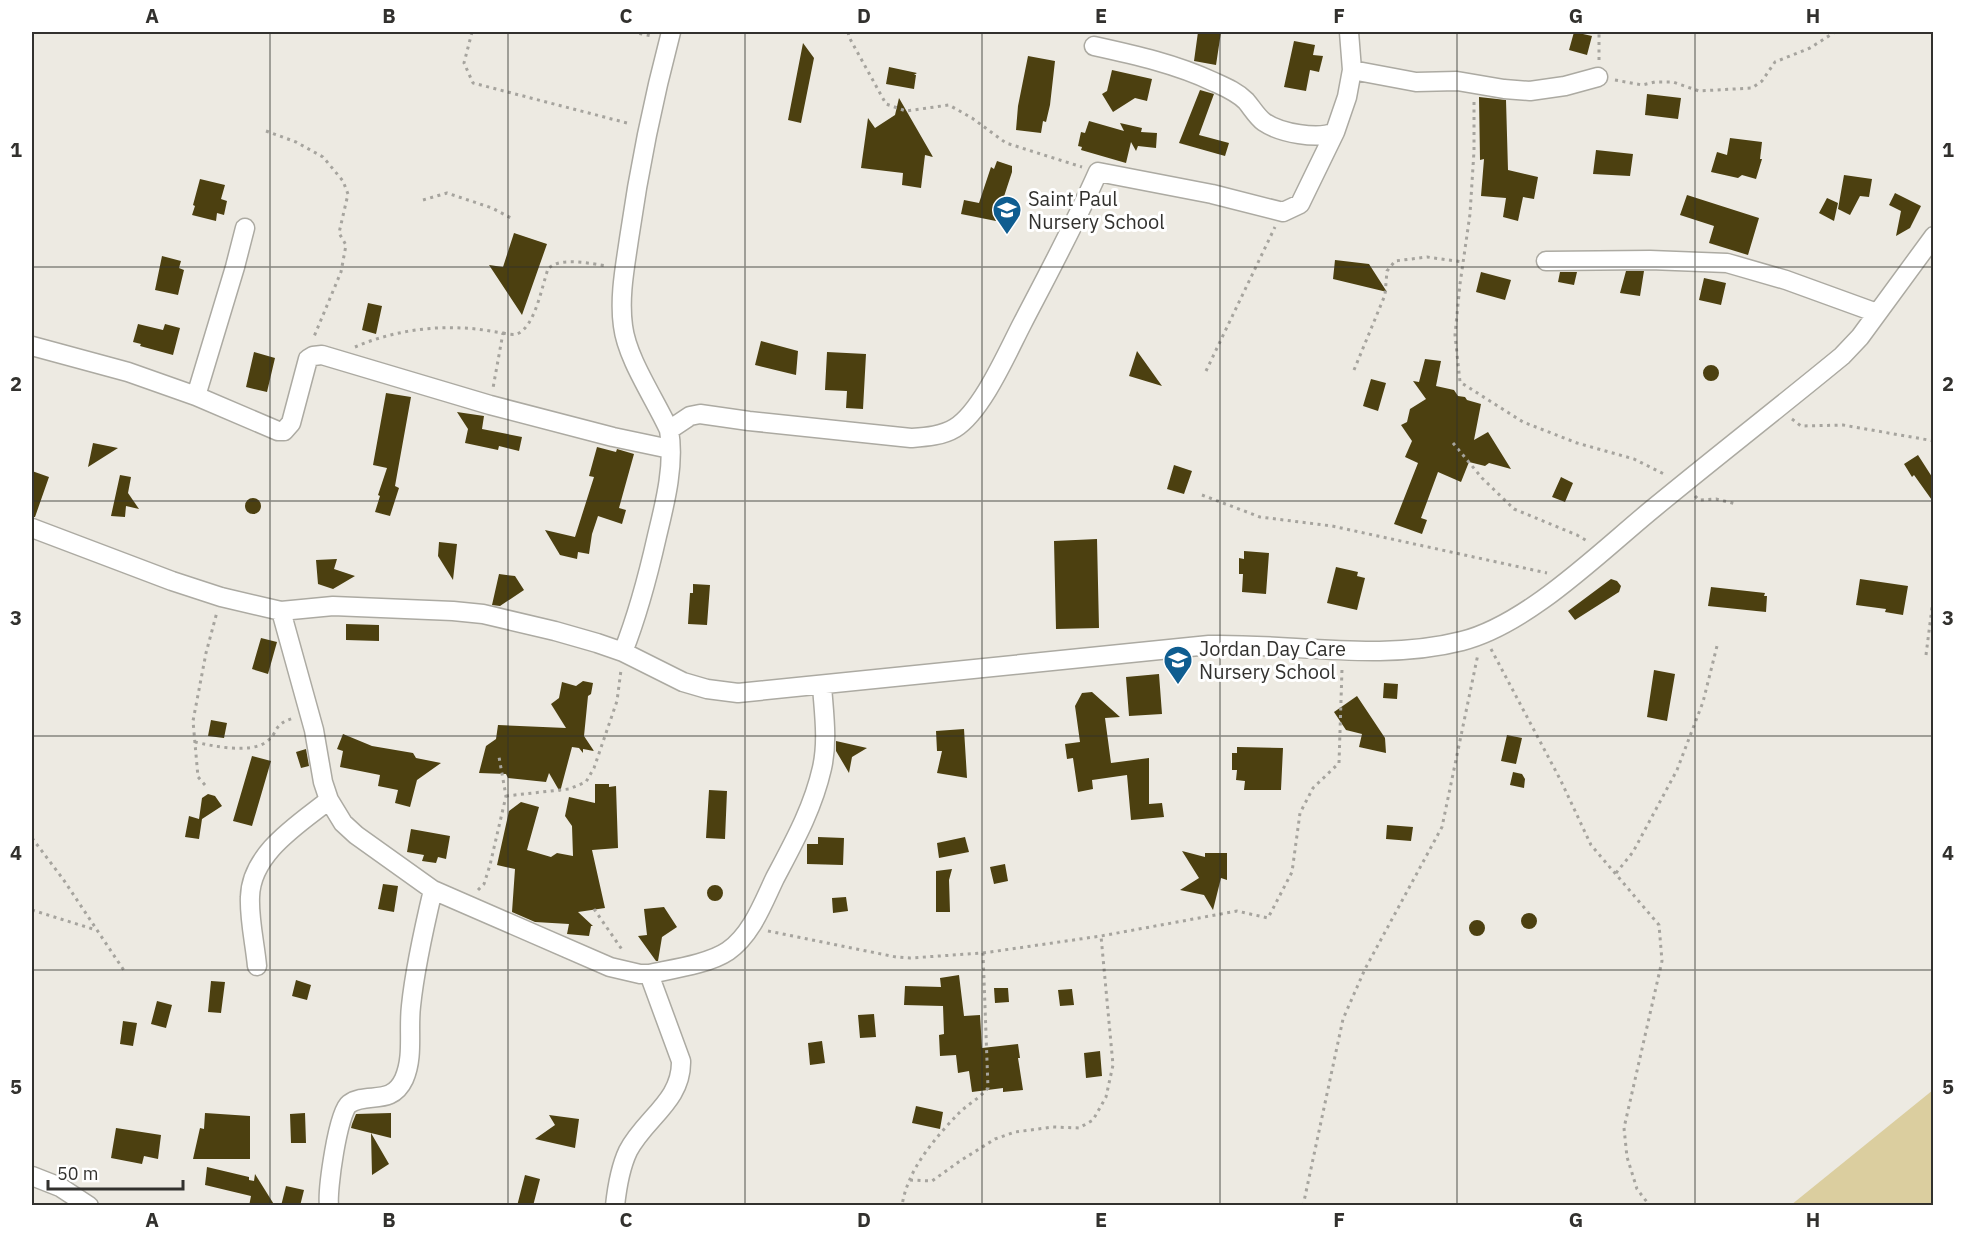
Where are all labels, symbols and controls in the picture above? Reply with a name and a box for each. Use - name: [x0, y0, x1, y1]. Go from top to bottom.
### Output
- text: A: [145, 2, 159, 29]
- text: B: [382, 2, 396, 29]
- text: C: [619, 2, 633, 29]
- text: D: [857, 2, 871, 29]
- text: E: [1095, 2, 1107, 29]
- text: F: [1333, 2, 1345, 29]
- text: G: [1569, 2, 1583, 29]
- text: H: [1806, 2, 1820, 29]
- text: 1: [10, 136, 22, 163]
- text: 1: [1942, 136, 1954, 163]
- place label: Saint Paul Nursery School: [1028, 185, 1165, 235]
- school or university icon: Saint Paul Nursery School: [991, 194, 1023, 236]
- text: 2: [10, 370, 22, 397]
- text: 2: [1942, 370, 1954, 397]
- text: 3: [10, 604, 22, 631]
- text: 3: [1942, 604, 1954, 631]
- place label: Jordan Day Care Nursery School: [1199, 635, 1346, 685]
- school or university icon: Jordan Day Care Nursery School: [1162, 644, 1194, 686]
- text: 4: [10, 839, 22, 866]
- text: 4: [1942, 839, 1954, 866]
- text: 5: [10, 1073, 22, 1100]
- text: 5: [1942, 1073, 1954, 1100]
- scale bar: [48, 1153, 183, 1191]
- text: 50 m: [57, 1162, 99, 1185]
- text: A: [145, 1206, 159, 1233]
- text: B: [382, 1206, 396, 1233]
- text: C: [619, 1206, 633, 1233]
- text: D: [857, 1206, 871, 1233]
- text: E: [1095, 1206, 1107, 1233]
- text: F: [1333, 1206, 1345, 1233]
- text: G: [1569, 1206, 1583, 1233]
- text: H: [1806, 1206, 1820, 1233]

